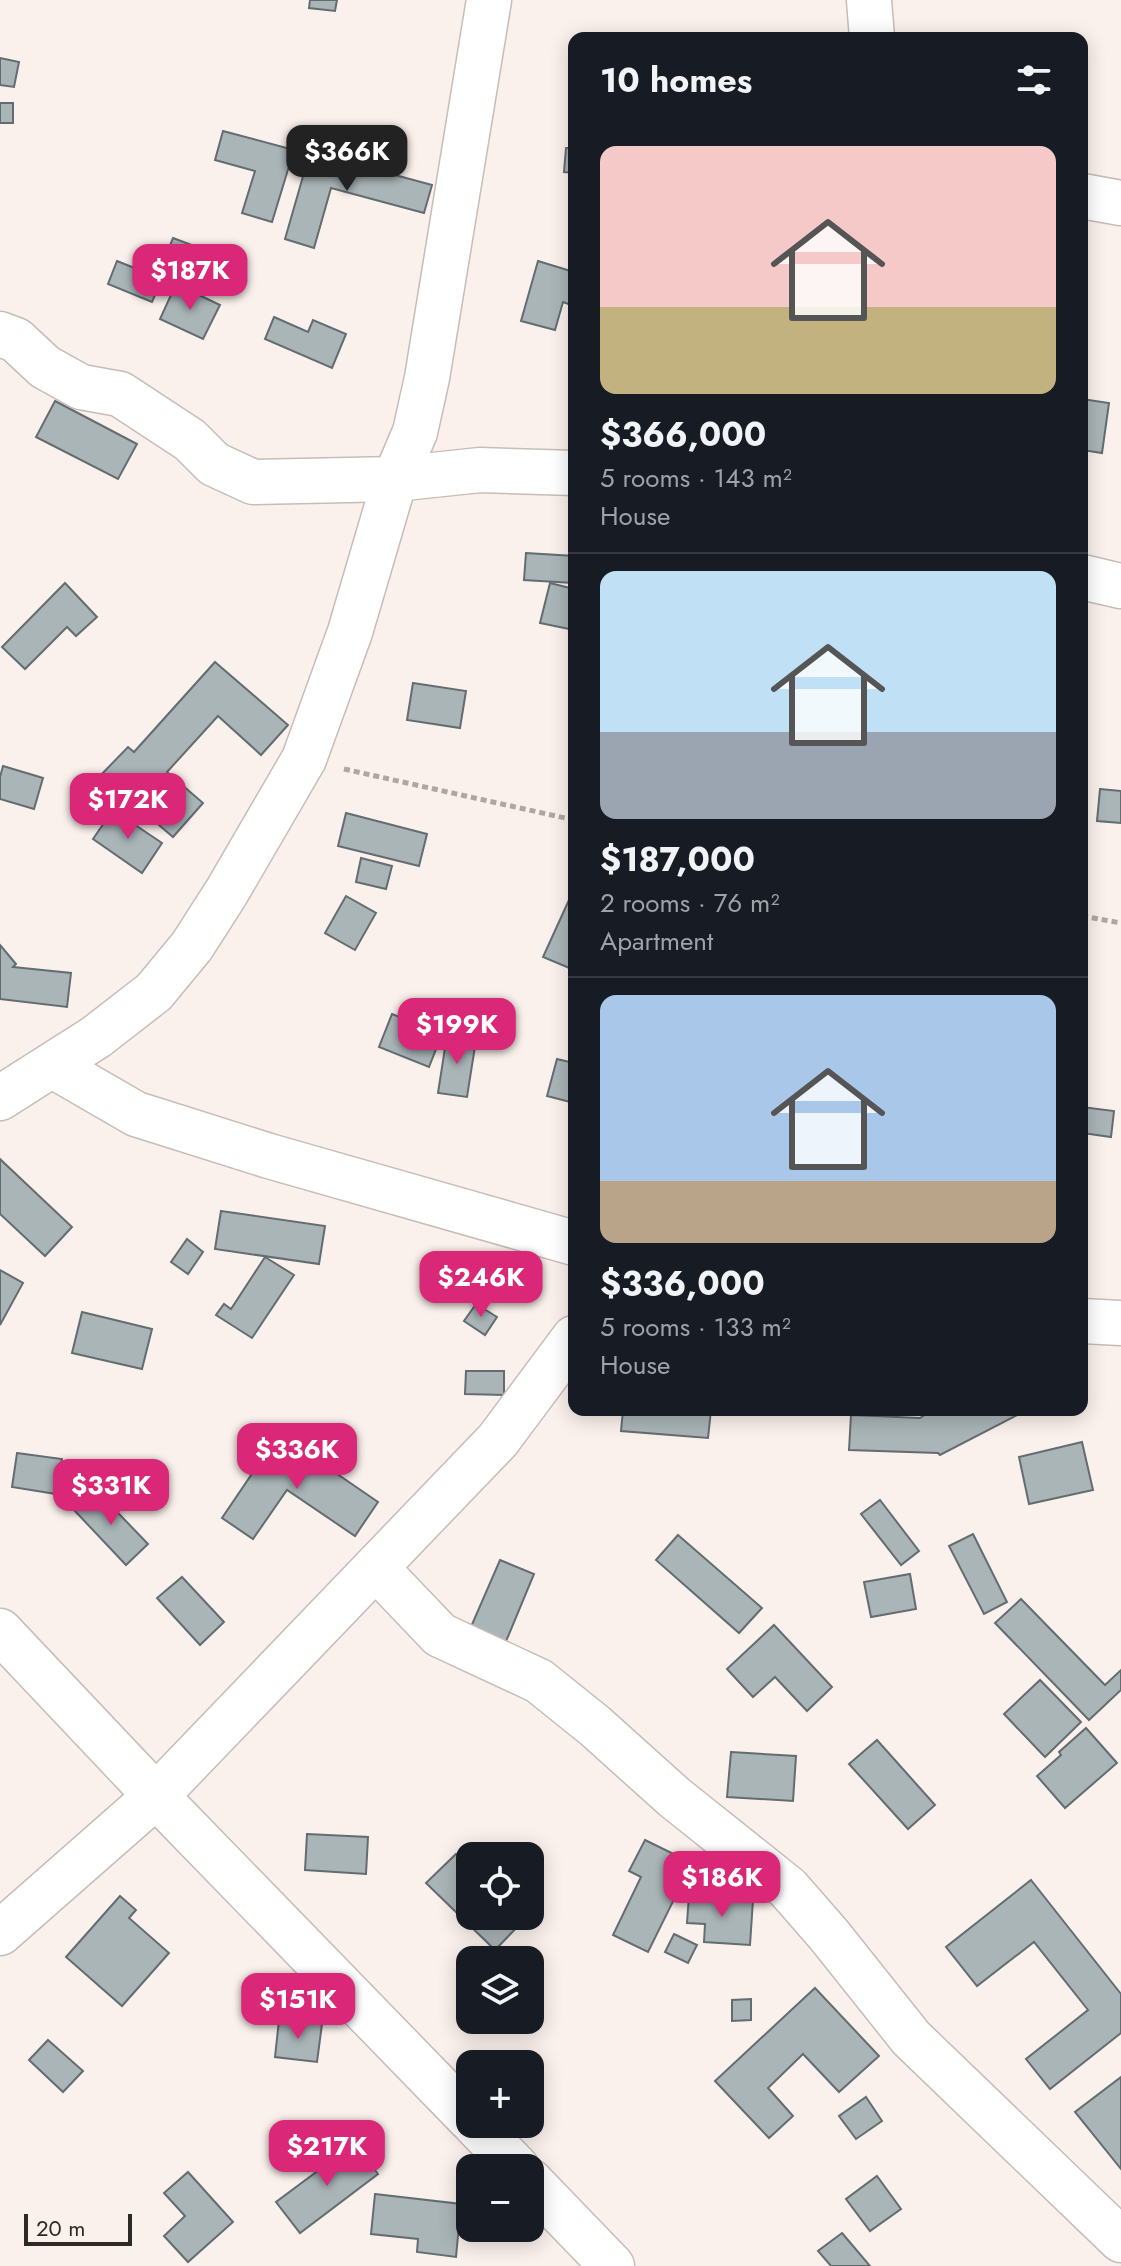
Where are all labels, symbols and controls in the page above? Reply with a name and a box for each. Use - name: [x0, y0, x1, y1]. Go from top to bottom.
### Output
- text: 10 homes: [600, 56, 752, 105]
- icon: filters: [1012, 58, 1056, 102]
- pin: $366K: [291, 125, 403, 193]
- text: $366K: [304, 132, 390, 170]
- icon: home: [756, 198, 900, 342]
- pin: $187K: [134, 244, 246, 312]
- text: $187K: [150, 251, 230, 289]
- text: $366,000: [600, 410, 766, 459]
- text: 5 rooms · 143 m²: [600, 459, 792, 497]
- text: House: [600, 497, 670, 535]
- icon: home: [756, 623, 900, 767]
- pin: $172K: [72, 773, 184, 841]
- text: $172K: [88, 780, 168, 818]
- text: $187,000: [600, 835, 755, 884]
- text: 2 rooms · 76 m²: [600, 884, 779, 922]
- text: Apartment: [600, 922, 713, 960]
- pin: $199K: [401, 998, 513, 1066]
- text: $199K: [416, 1005, 498, 1043]
- icon: home: [756, 1047, 900, 1191]
- pin: $246K: [425, 1251, 537, 1319]
- text: $246K: [438, 1258, 524, 1296]
- text: $336,000: [600, 1259, 765, 1308]
- text: 5 rooms · 133 m²: [600, 1308, 791, 1346]
- text: House: [600, 1346, 670, 1384]
- pin: $336K: [241, 1423, 353, 1491]
- text: $336K: [255, 1430, 339, 1468]
- pin: $331K: [55, 1459, 167, 1527]
- text: $331K: [71, 1466, 151, 1504]
- map controls: [456, 1842, 544, 2242]
- button: locate: [456, 1842, 544, 1930]
- pin: $186K: [666, 1851, 778, 1919]
- text: $186K: [681, 1858, 763, 1896]
- button: layers: [456, 1946, 544, 2034]
- pin: $151K: [242, 1973, 354, 2041]
- text: $151K: [259, 1980, 337, 2018]
- button: +: [456, 2050, 544, 2138]
- pin: $217K: [271, 2120, 383, 2188]
- text: $217K: [287, 2127, 367, 2165]
- button: −: [456, 2154, 544, 2242]
- scale bar: [24, 2210, 132, 2246]
- text: 20 m: [36, 2212, 85, 2244]

